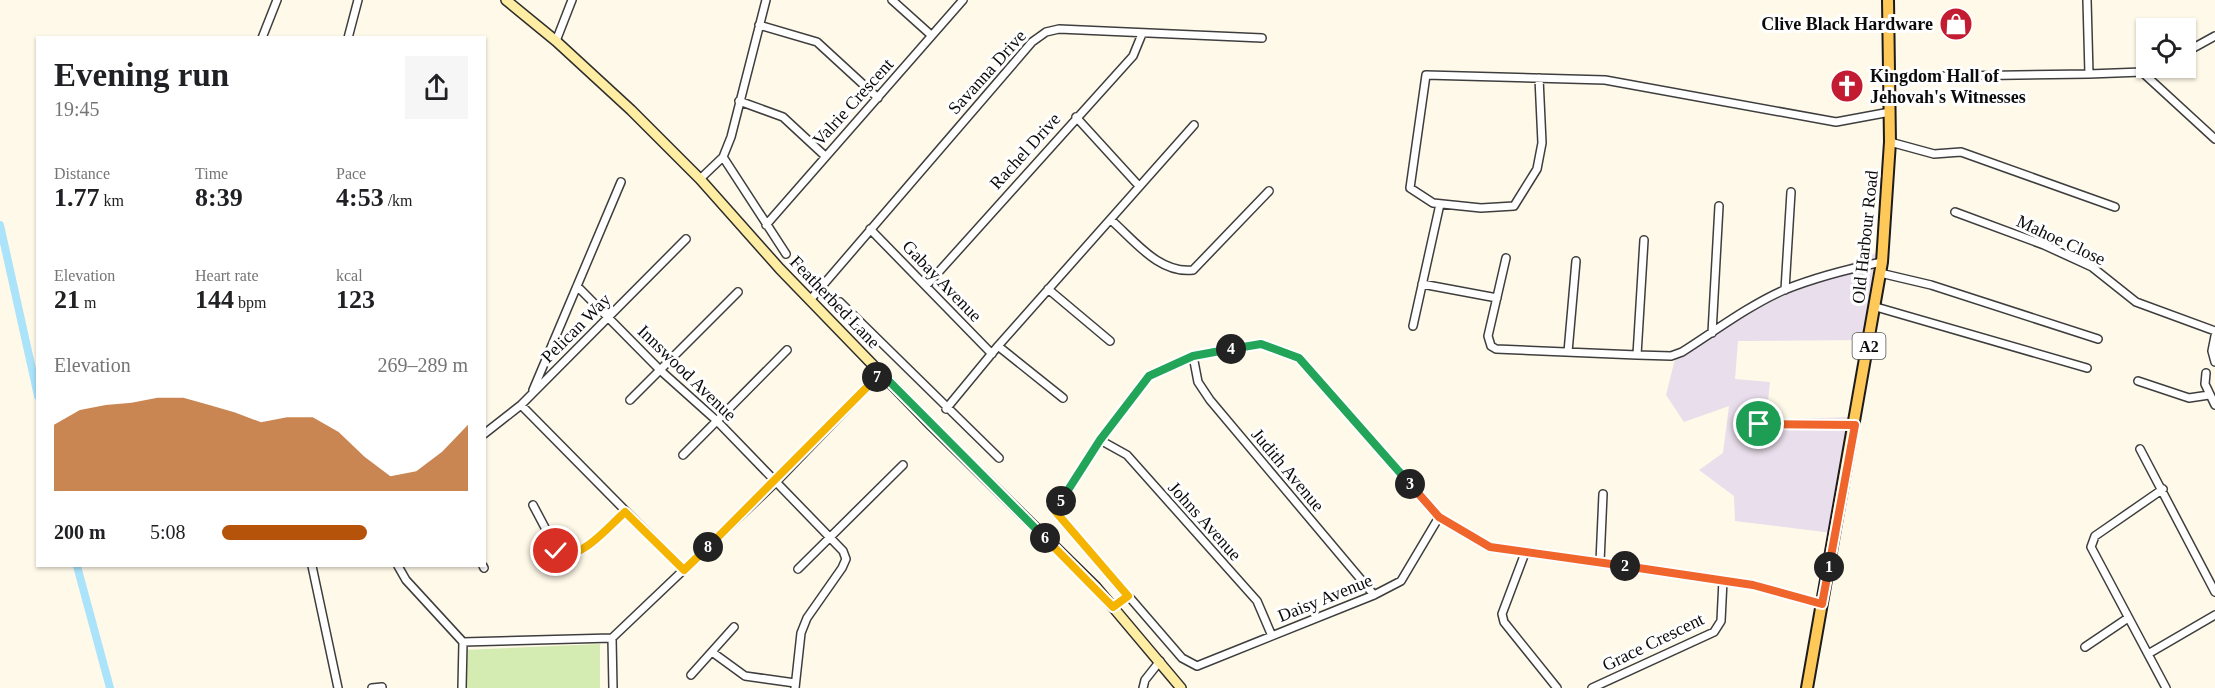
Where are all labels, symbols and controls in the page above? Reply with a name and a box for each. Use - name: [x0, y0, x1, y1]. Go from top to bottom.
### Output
- shop icon: Clive Black Hardware: [1938, 6, 1974, 42]
- place label: Clive Black Hardware: [1761, 14, 1933, 34]
- map controls: [2136, 18, 2196, 78]
- button: locate: [2136, 18, 2196, 78]
- street label: Savanna Drive: [944, 26, 1030, 118]
- street label: Valrie Crescent: [809, 54, 897, 150]
- button: share: [405, 56, 468, 119]
- text: Evening run: [54, 57, 229, 93]
- place label: Kingdom Hall of Jehovah's Witnesses: [1870, 66, 2026, 107]
- church icon: Kingdom Hall of Jehovah's Witnesses: [1829, 68, 1865, 104]
- text: 19:45: [54, 98, 100, 120]
- street label: Rachel Drive: [986, 109, 1064, 193]
- text: Distance: [54, 165, 110, 182]
- text: Time: [195, 165, 228, 182]
- text: Pace: [336, 165, 366, 182]
- street label: Old Harbour Road: [1848, 169, 1882, 305]
- text: 1.77: [54, 183, 100, 212]
- text: 8:39: [195, 183, 243, 212]
- text: 4:53: [336, 183, 384, 212]
- text: km: [100, 192, 124, 209]
- text: /km: [384, 192, 413, 209]
- street label: Mahoe Close: [2014, 211, 2109, 269]
- street label: Gabay Avenue: [898, 236, 986, 326]
- street label: Featherbed Lane: [786, 252, 884, 352]
- text: Elevation: [54, 267, 115, 284]
- text: Heart rate: [195, 267, 259, 284]
- text: kcal: [336, 267, 363, 284]
- text: 21: [54, 285, 80, 314]
- text: 144: [195, 285, 234, 314]
- text: 123: [336, 285, 375, 314]
- street label: Pelican Way: [537, 289, 615, 367]
- text: m: [80, 294, 96, 311]
- text: bpm: [234, 294, 266, 311]
- street label: Innswood Avenue: [634, 321, 740, 425]
- road number: A2: [1852, 333, 1886, 359]
- pin: 4: [1216, 334, 1246, 364]
- text: 4: [1227, 340, 1235, 357]
- text: Elevation: [54, 354, 131, 376]
- text: 269–289 m: [377, 354, 468, 376]
- pin: 7: [862, 362, 892, 392]
- text: 7: [873, 368, 881, 385]
- pin: [1733, 398, 1784, 449]
- icon: arrive: [1742, 407, 1775, 440]
- street label: Judith Avenue: [1248, 424, 1328, 516]
- pin: 3: [1395, 469, 1425, 499]
- text: 3: [1406, 475, 1414, 492]
- street label: Johns Avenue: [1164, 477, 1246, 565]
- pin: 5: [1046, 486, 1076, 516]
- text: 5: [1057, 492, 1065, 509]
- text: 200 m: [54, 521, 106, 543]
- text: 5:08: [150, 521, 186, 543]
- pin: 6: [1030, 523, 1060, 553]
- pin: [530, 525, 581, 576]
- text: 6: [1041, 529, 1049, 546]
- pin: 8: [693, 532, 723, 562]
- icon: check: [539, 534, 572, 567]
- text: 8: [704, 538, 712, 555]
- pin: 2: [1610, 551, 1640, 581]
- pin: 1: [1814, 552, 1844, 582]
- text: 2: [1621, 557, 1629, 574]
- text: 1: [1825, 558, 1833, 575]
- street label: Daisy Avenue: [1275, 570, 1375, 626]
- street label: Grace Crescent: [1599, 609, 1707, 675]

